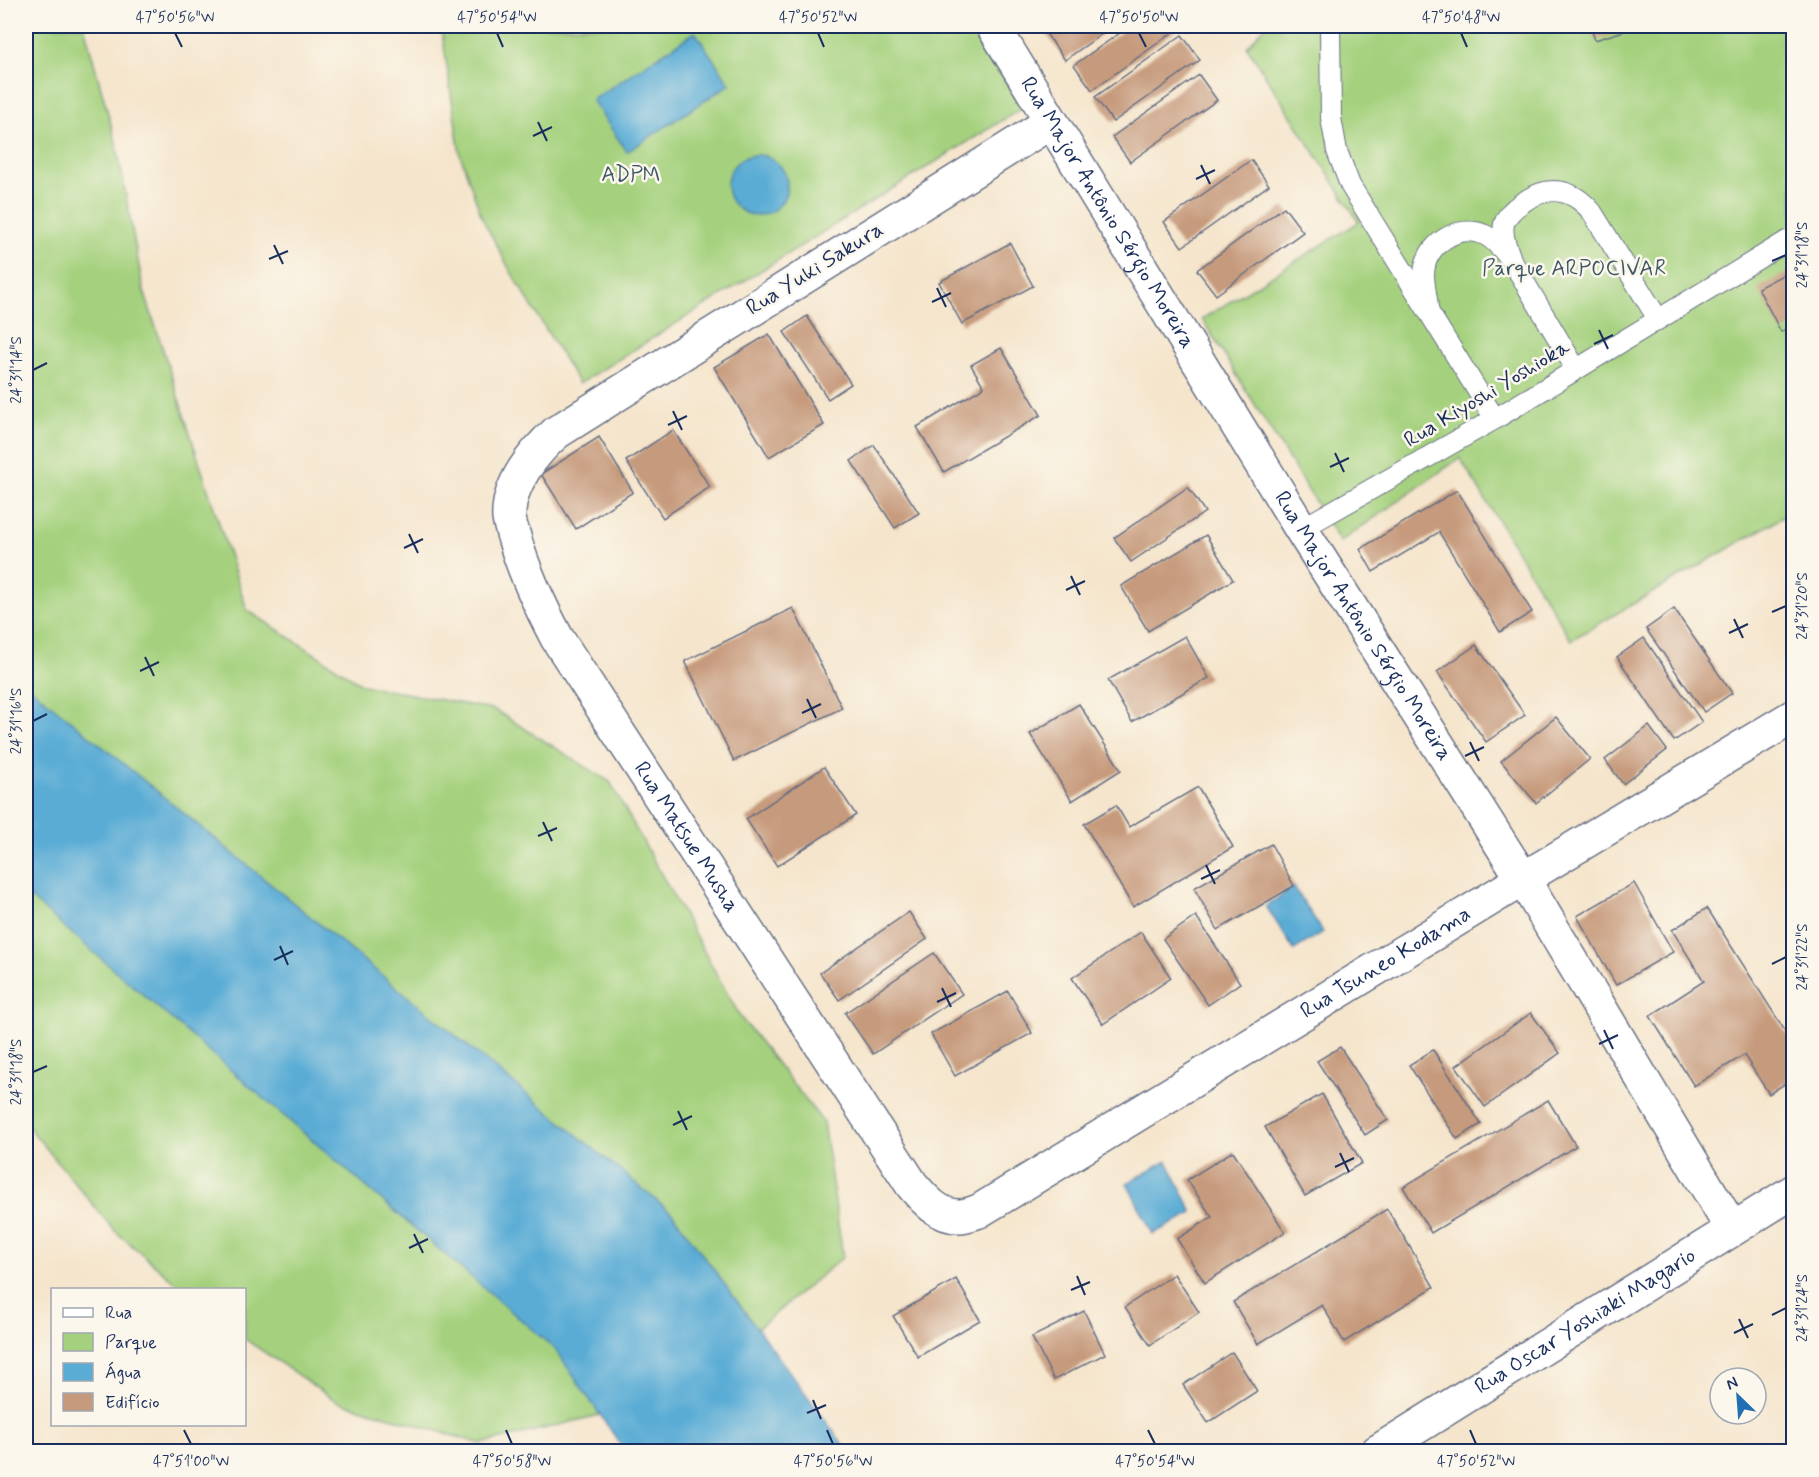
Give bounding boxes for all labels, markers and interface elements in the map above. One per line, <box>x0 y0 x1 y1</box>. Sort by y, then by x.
text: 47°50'56"W <box>136 8 214 28</box>
text: 47°50'54"W <box>457 8 537 28</box>
text: 47°50'52"W <box>779 8 857 28</box>
text: 47°50'50"W <box>1100 8 1178 28</box>
text: 47°50'48"W <box>1422 8 1500 28</box>
street label: Rua Major Antônio Sérgio Moreira <box>1014 72 1201 354</box>
park label: ADPM <box>601 161 661 189</box>
street label: Rua Yuki Sakura <box>741 216 889 322</box>
text: 24°31'18"S <box>1793 222 1813 288</box>
park label: Parque ARPOCIVAR <box>1482 255 1666 283</box>
street label: Rua Kiyoshi Yoshioka <box>1399 333 1576 455</box>
text: 24°31'14"S <box>7 336 27 404</box>
street label: Rua Major Antônio Sérgio Moreira <box>1267 486 1459 766</box>
text: 24°31'20"S <box>1793 572 1813 640</box>
text: 24°31'16"S <box>7 688 27 754</box>
street label: Rua Matsue Musha <box>627 756 746 918</box>
street label: Rua Tsuneo Kodama <box>1295 900 1476 1026</box>
text: 24°31'22"S <box>1793 924 1813 990</box>
text: 24°31'18"S <box>7 1039 27 1105</box>
street label: Rua Oscar Yoshiaki Magario <box>1470 1242 1701 1401</box>
text: 24°31'24"S <box>1793 1274 1813 1342</box>
legend <box>51 1288 246 1426</box>
text: Rua <box>105 1301 132 1325</box>
text: Parque <box>105 1331 157 1355</box>
text: Água <box>105 1361 141 1385</box>
north arrow <box>1708 1366 1768 1426</box>
text: N <box>1723 1372 1742 1396</box>
text: Edifício <box>105 1391 160 1415</box>
text: 47°51'00"W <box>153 1452 229 1472</box>
text: 47°50'58"W <box>473 1452 551 1472</box>
text: 47°50'56"W <box>794 1452 872 1472</box>
text: 47°50'54"W <box>1115 1452 1195 1472</box>
text: 47°50'52"W <box>1437 1452 1515 1472</box>

